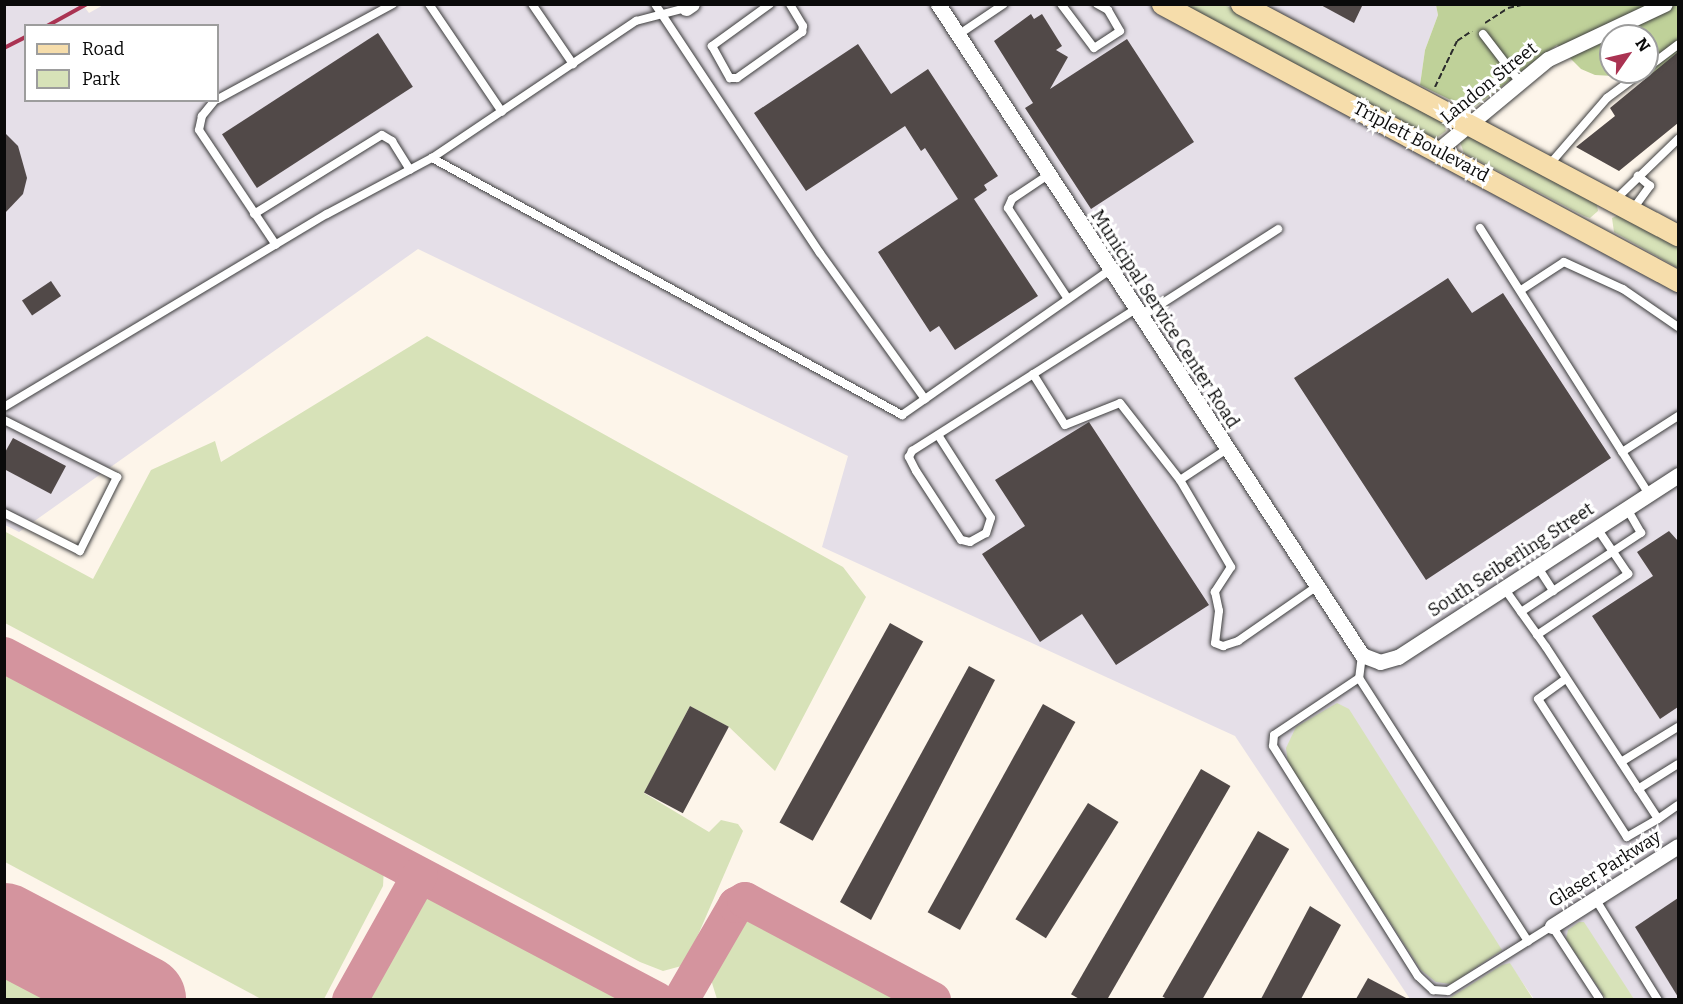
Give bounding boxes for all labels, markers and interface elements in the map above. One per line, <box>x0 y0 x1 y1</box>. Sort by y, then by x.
legend <box>24 24 219 102</box>
north arrow <box>1599 24 1659 84</box>
text: N <box>1631 34 1654 55</box>
text: Road <box>82 38 124 60</box>
street label: Landon Street <box>1436 38 1542 128</box>
text: Park <box>82 68 120 90</box>
street label: Triplett Boulevard <box>1350 97 1492 187</box>
street label: Municipal Service Center Road <box>1086 206 1244 432</box>
street label: South Seiberling Street <box>1424 498 1598 622</box>
street label: Glaser Parkway <box>1545 826 1665 912</box>

